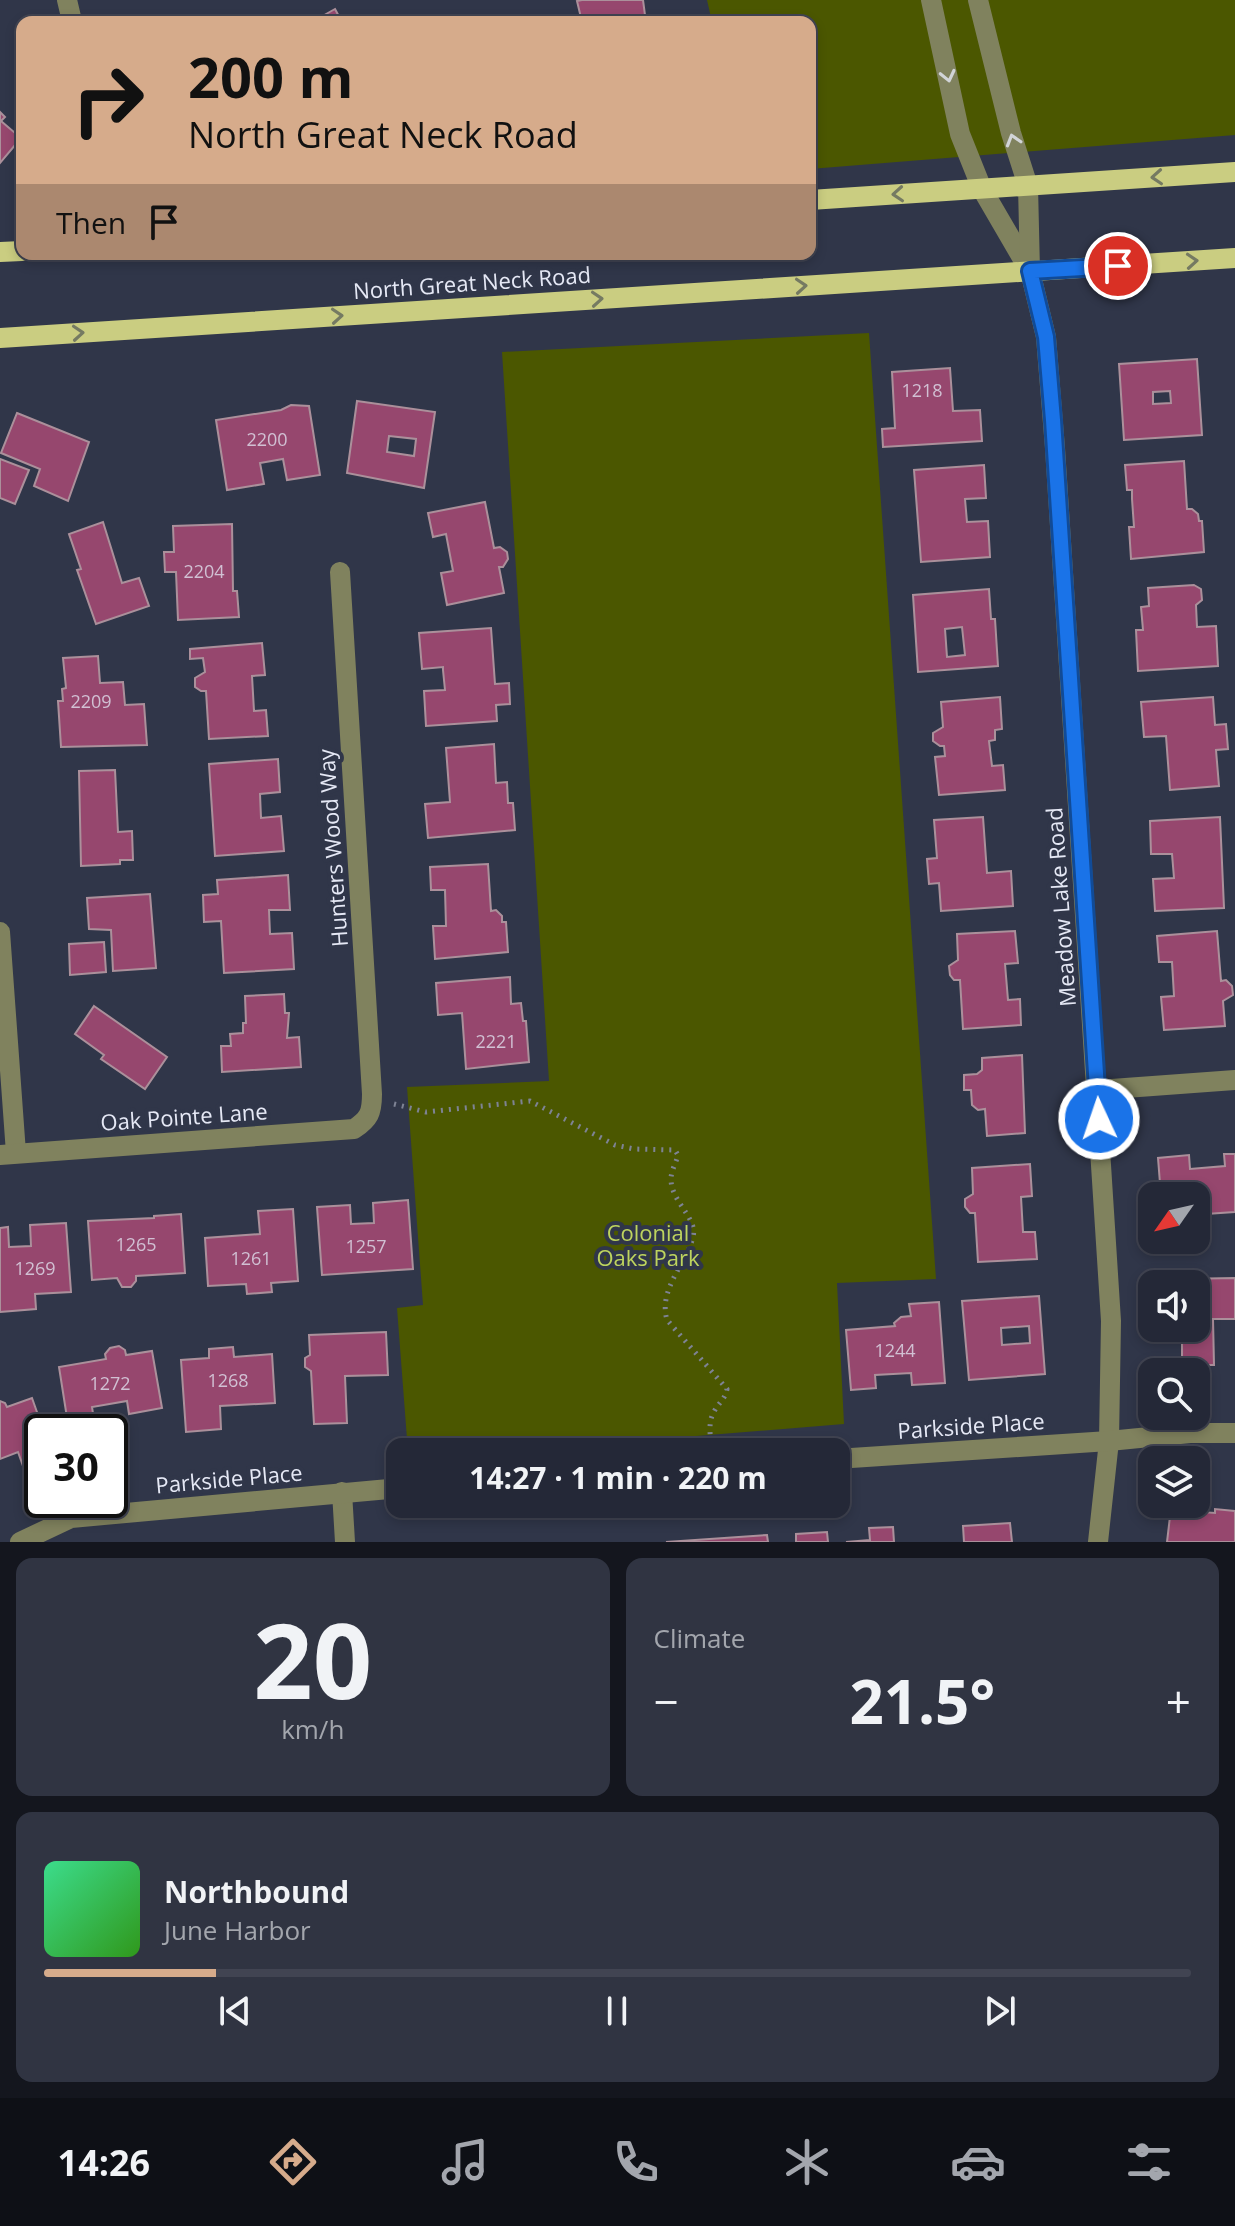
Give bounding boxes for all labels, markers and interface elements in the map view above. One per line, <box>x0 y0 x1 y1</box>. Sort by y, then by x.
text: 200 m <box>188 38 354 114</box>
icon: right <box>56 48 160 152</box>
one-way arrow <box>939 69 956 82</box>
text: North Great Neck Road <box>188 110 578 159</box>
one-way arrow <box>1006 133 1022 147</box>
one-way arrow <box>1150 169 1163 186</box>
one-way arrow <box>891 185 904 202</box>
icon: arrive <box>142 200 186 244</box>
text: Then <box>56 202 126 243</box>
pin <box>1084 232 1152 300</box>
icon: arrive <box>1096 244 1140 288</box>
one-way arrow <box>1186 253 1199 270</box>
street label: North Great Neck Road <box>352 259 592 305</box>
one-way arrow <box>795 278 808 295</box>
one-way arrow <box>591 291 604 308</box>
one-way arrow <box>331 308 344 325</box>
one-way arrow <box>72 324 85 341</box>
house number: 1218 <box>901 378 943 402</box>
house number: 2200 <box>246 427 288 451</box>
house number: 2204 <box>183 559 225 583</box>
house number: 2209 <box>70 689 112 713</box>
street label: Hunters Wood Way <box>310 747 354 948</box>
street label: Meadow Lake Road <box>1038 806 1082 1008</box>
house number: 2221 <box>475 1029 517 1053</box>
position arrow <box>1057 1077 1141 1161</box>
street label: Oak Pointe Lane <box>99 1095 269 1137</box>
north arrow <box>1138 1182 1210 1254</box>
map controls <box>1138 1182 1210 1518</box>
park label: Colonial Oaks Park <box>596 1217 700 1272</box>
house number: 1265 <box>115 1232 157 1256</box>
house number: 1257 <box>345 1234 387 1258</box>
house number: 1261 <box>230 1246 272 1270</box>
house number: 1269 <box>14 1256 56 1280</box>
button: sound <box>1138 1270 1210 1342</box>
house number: 1244 <box>874 1338 916 1362</box>
button: search <box>1138 1358 1210 1430</box>
house number: 1268 <box>207 1368 249 1392</box>
house number: 1272 <box>89 1371 131 1395</box>
street label: Parkside Place <box>896 1405 1046 1445</box>
speed limit sign: 30 <box>24 1414 128 1518</box>
button: layers <box>1138 1446 1210 1518</box>
street label: Parkside Place <box>154 1457 304 1499</box>
text: 14:27 · 1 min · 220 m <box>469 1457 767 1498</box>
text: 20 <box>253 1588 372 1729</box>
text: Climate <box>654 1620 745 1656</box>
text: 21.5° <box>849 1660 995 1742</box>
text: − <box>654 1671 679 1731</box>
text: + <box>1166 1671 1191 1731</box>
text: km/h <box>281 1711 344 1747</box>
text: Northbound <box>164 1871 349 1912</box>
text: June Harbor <box>164 1912 311 1948</box>
icon: previous <box>213 1989 257 2033</box>
icon: pause <box>595 1989 639 2033</box>
icon: next <box>978 1989 1022 2033</box>
icon: directions <box>265 2134 321 2190</box>
icon: music <box>437 2134 493 2190</box>
icon: phone <box>608 2134 664 2190</box>
icon: climate <box>779 2134 835 2190</box>
icon: car <box>950 2134 1006 2190</box>
icon: filters <box>1121 2134 1177 2190</box>
text: 14:26 <box>58 2138 150 2187</box>

